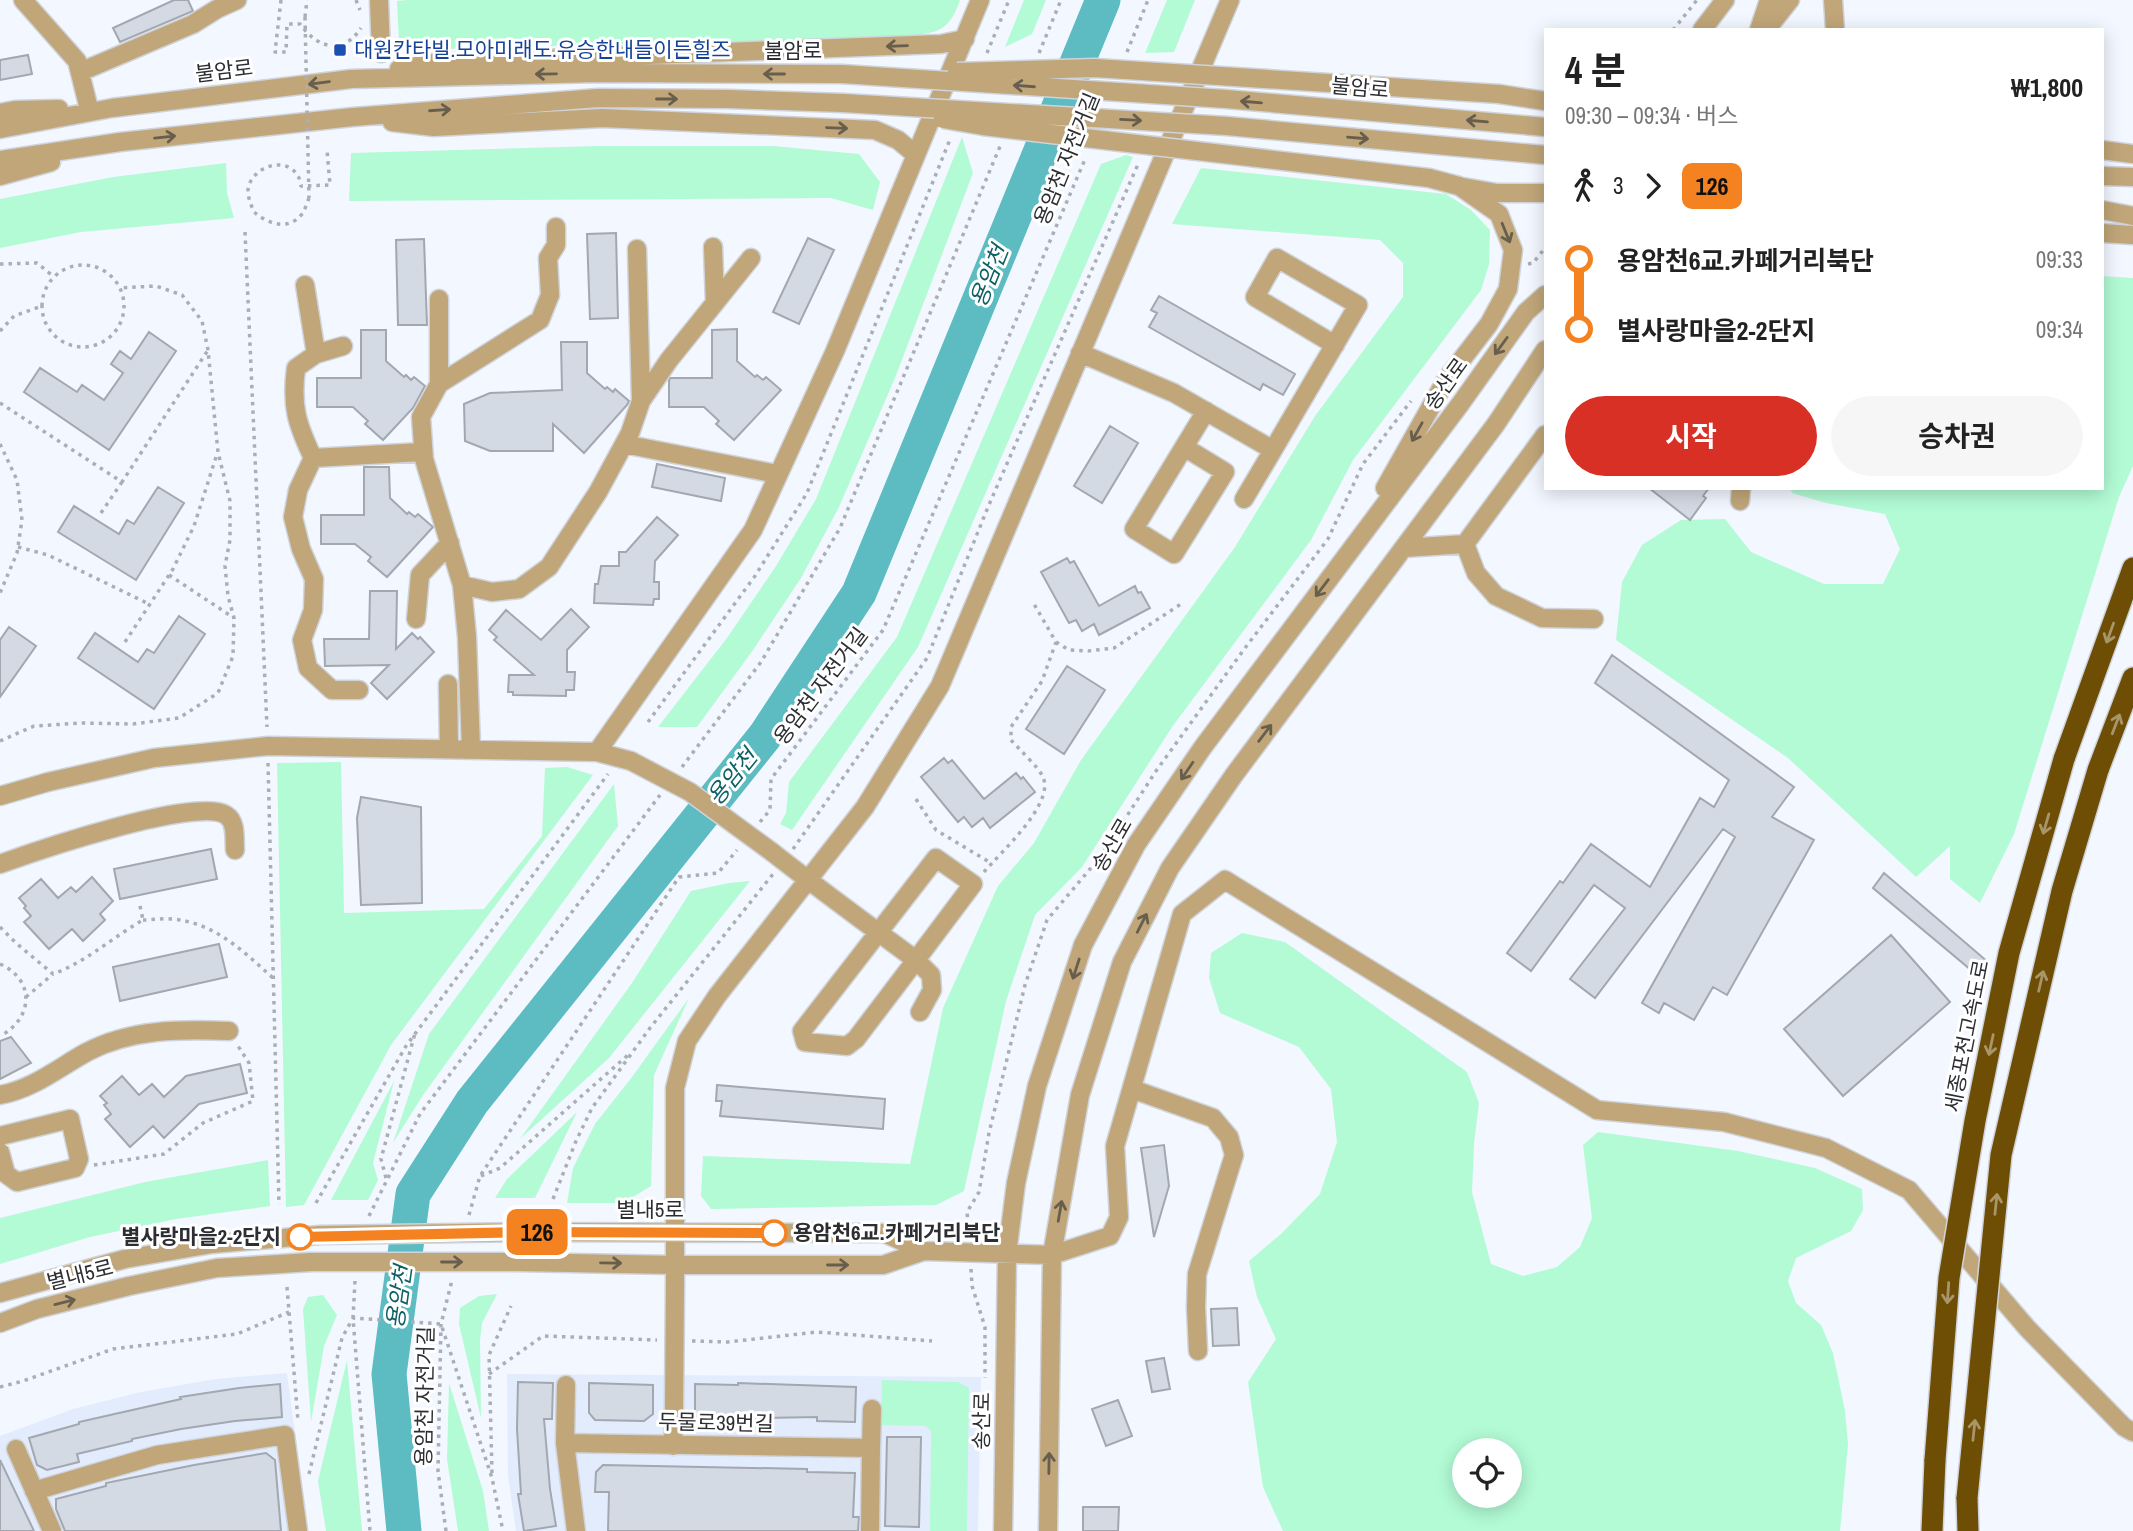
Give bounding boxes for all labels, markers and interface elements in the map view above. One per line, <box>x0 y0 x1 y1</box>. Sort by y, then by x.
place label: 대원칸타빌.모아미래도.유승한내들이든힐즈 <box>354 35 731 64</box>
street label: 불암로 <box>764 36 822 65</box>
one-way arrow <box>886 39 909 52</box>
marker: 대원칸타빌.모아미래도.유승한내들이든힐즈 <box>332 42 348 58</box>
text: 4 분 <box>1565 45 1626 96</box>
street label: 불암로 <box>193 53 254 88</box>
one-way arrow <box>535 67 558 81</box>
one-way arrow <box>763 67 786 81</box>
text: ₩1,800 <box>2011 70 2083 105</box>
street label: 불암로 <box>1330 71 1390 104</box>
one-way arrow <box>308 76 331 89</box>
one-way arrow <box>1013 79 1035 92</box>
street label: 용암천 자전거길 <box>1027 88 1106 229</box>
one-way arrow <box>655 92 678 106</box>
one-way arrow <box>1240 95 1262 108</box>
text: 09:30 – 09:34 · 버스 <box>1565 100 1738 131</box>
one-way arrow <box>428 104 451 117</box>
one-way arrow <box>1119 114 1142 127</box>
one-way arrow <box>1466 114 1489 127</box>
one-way arrow <box>825 122 848 135</box>
one-way arrow <box>153 130 175 143</box>
one-way arrow <box>1346 132 1368 145</box>
icon: walk <box>1565 167 1603 205</box>
icon: forward <box>1634 167 1672 205</box>
text: 3 <box>1613 170 1624 201</box>
text: 126 <box>1696 170 1728 202</box>
one-way arrow <box>1500 221 1513 243</box>
water label: 용암천 <box>962 238 1016 311</box>
text: 용암천6교.카페거리북단 <box>1617 243 1874 278</box>
text: 09:33 <box>2036 244 2083 275</box>
text: 별사랑마을2-2단지 <box>1617 313 1815 348</box>
text: 09:34 <box>2036 314 2083 345</box>
one-way arrow <box>1494 336 1508 355</box>
street label: 송산로 <box>1417 352 1474 416</box>
button: 시작 <box>1565 396 1817 476</box>
button: 승차권 <box>1831 396 2083 476</box>
one-way arrow <box>1410 421 1424 441</box>
one-way arrow <box>1315 578 1329 597</box>
street label: 용암천 자전거길 <box>767 621 874 750</box>
one-way arrow <box>2103 621 2115 643</box>
one-way arrow <box>2110 713 2123 735</box>
one-way arrow <box>1258 724 1273 743</box>
water label: 용암천 <box>700 740 765 811</box>
one-way arrow <box>1180 761 1194 780</box>
street label: 송산로 <box>1085 812 1139 877</box>
one-way arrow <box>2038 813 2051 835</box>
one-way arrow <box>1135 913 1149 934</box>
one-way arrow <box>1068 957 1081 979</box>
street label: 세종포천고속도로 <box>1938 957 1995 1115</box>
one-way arrow <box>2035 970 2049 993</box>
one-way arrow <box>1983 1033 1997 1056</box>
one-way arrow <box>1990 1193 2003 1216</box>
street label: 별내5로 <box>616 1195 684 1224</box>
one-way arrow <box>1054 1201 1067 1223</box>
line badge: 126 <box>497 1209 577 1255</box>
text: 126 <box>521 1216 553 1248</box>
place label: 용암천6교.카페거리북단 <box>793 1218 1001 1247</box>
marker: 용암천6교.카페거리북단 <box>761 1220 787 1246</box>
place label: 별사랑마을2-2단지 <box>121 1222 281 1251</box>
marker: 별사랑마을2-2단지 <box>287 1224 313 1250</box>
street label: 별내5로 <box>44 1252 116 1297</box>
one-way arrow <box>441 1255 464 1269</box>
one-way arrow <box>599 1257 622 1270</box>
one-way arrow <box>827 1258 850 1272</box>
water label: 용암천 <box>379 1261 419 1331</box>
one-way arrow <box>1941 1281 1954 1304</box>
one-way arrow <box>53 1295 76 1308</box>
street label: 용암천 자전거길 <box>409 1326 440 1466</box>
street label: 송산로 <box>966 1392 997 1450</box>
street label: 두물로39번길 <box>658 1407 774 1438</box>
one-way arrow <box>1967 1419 1980 1442</box>
map controls <box>1452 1438 1522 1508</box>
button: locate <box>1452 1438 1522 1508</box>
one-way arrow <box>1042 1452 1056 1475</box>

